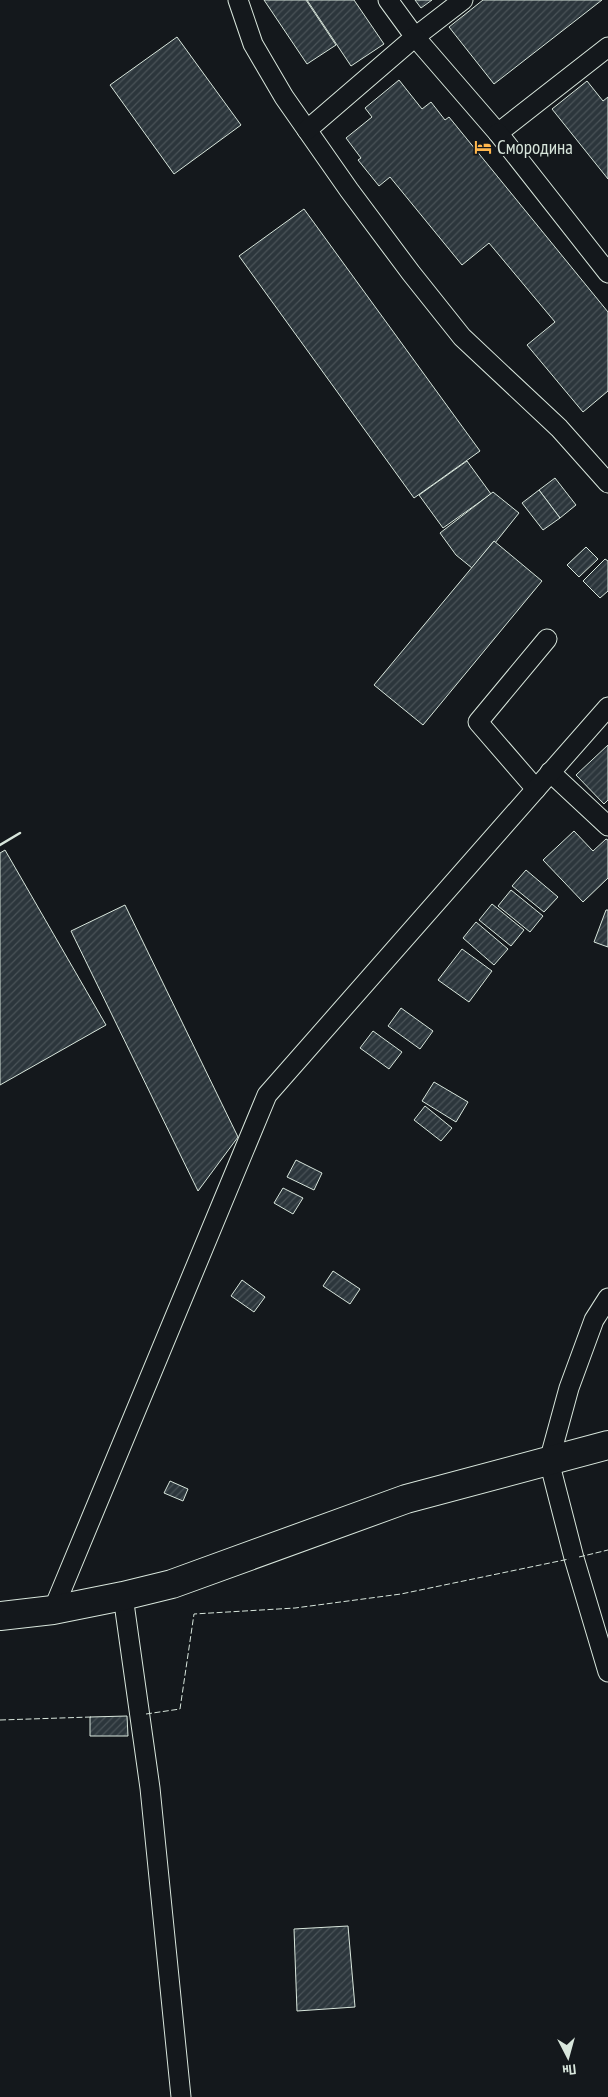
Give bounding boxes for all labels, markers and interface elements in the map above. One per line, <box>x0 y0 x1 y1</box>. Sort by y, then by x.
place label: Смородина <box>497 135 573 159</box>
hotel icon: Смородина <box>473 137 493 157</box>
north arrow <box>543 2032 593 2082</box>
text: Пн <box>562 2060 577 2080</box>

